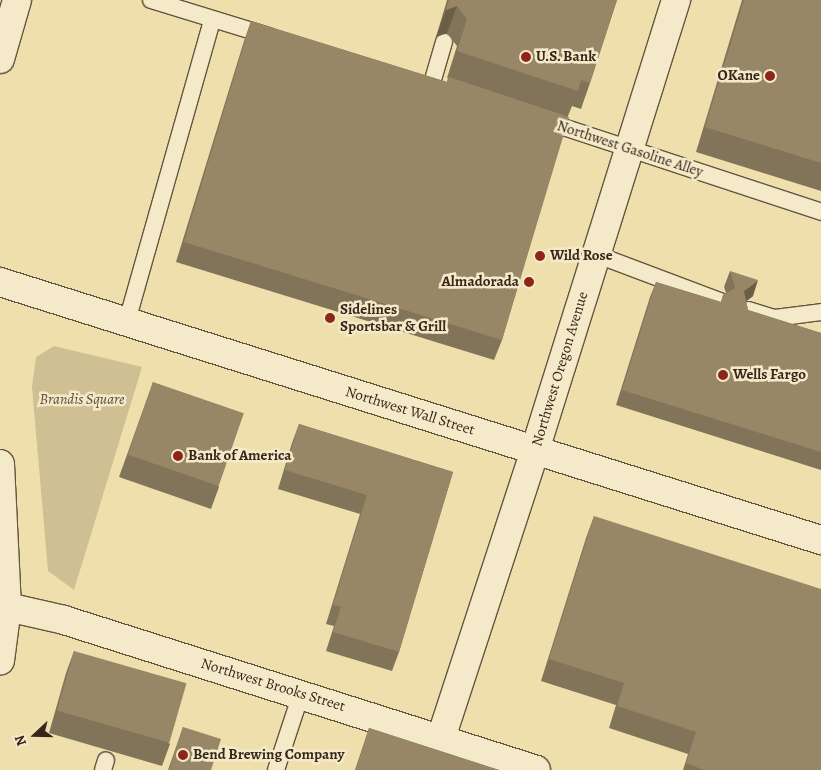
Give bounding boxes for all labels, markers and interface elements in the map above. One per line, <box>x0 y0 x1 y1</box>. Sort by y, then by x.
place label: U.S. Bank <box>536 48 596 66</box>
marker: U.S. Bank <box>520 51 532 63</box>
place label: OKane <box>718 67 760 85</box>
marker: OKane <box>764 70 776 82</box>
street label: Northwest Gasoline Alley <box>555 117 705 181</box>
place label: Wild Rose <box>550 247 613 265</box>
marker: Wild Rose <box>534 250 546 262</box>
place label: Almadorada <box>442 273 519 291</box>
marker: Almadorada <box>523 276 535 288</box>
street label: Northwest Oregon Avenue <box>528 289 592 449</box>
place label: Sidelines Sportsbar & Grill <box>340 300 446 335</box>
marker: Sidelines Sportsbar & Grill <box>324 312 336 324</box>
place label: Wells Fargo <box>733 366 806 384</box>
marker: Wells Fargo <box>717 369 729 381</box>
street label: Northwest Wall Street <box>343 383 477 439</box>
park label: Brandis Square <box>40 391 124 409</box>
place label: Bank of America <box>188 447 292 465</box>
marker: Bank of America <box>172 450 184 462</box>
street label: Northwest Brooks Street <box>199 654 347 716</box>
north arrow <box>10 710 60 760</box>
text: N <box>10 732 31 749</box>
place label: Bend Brewing Company <box>193 746 345 764</box>
marker: Bend Brewing Company <box>177 749 189 761</box>

